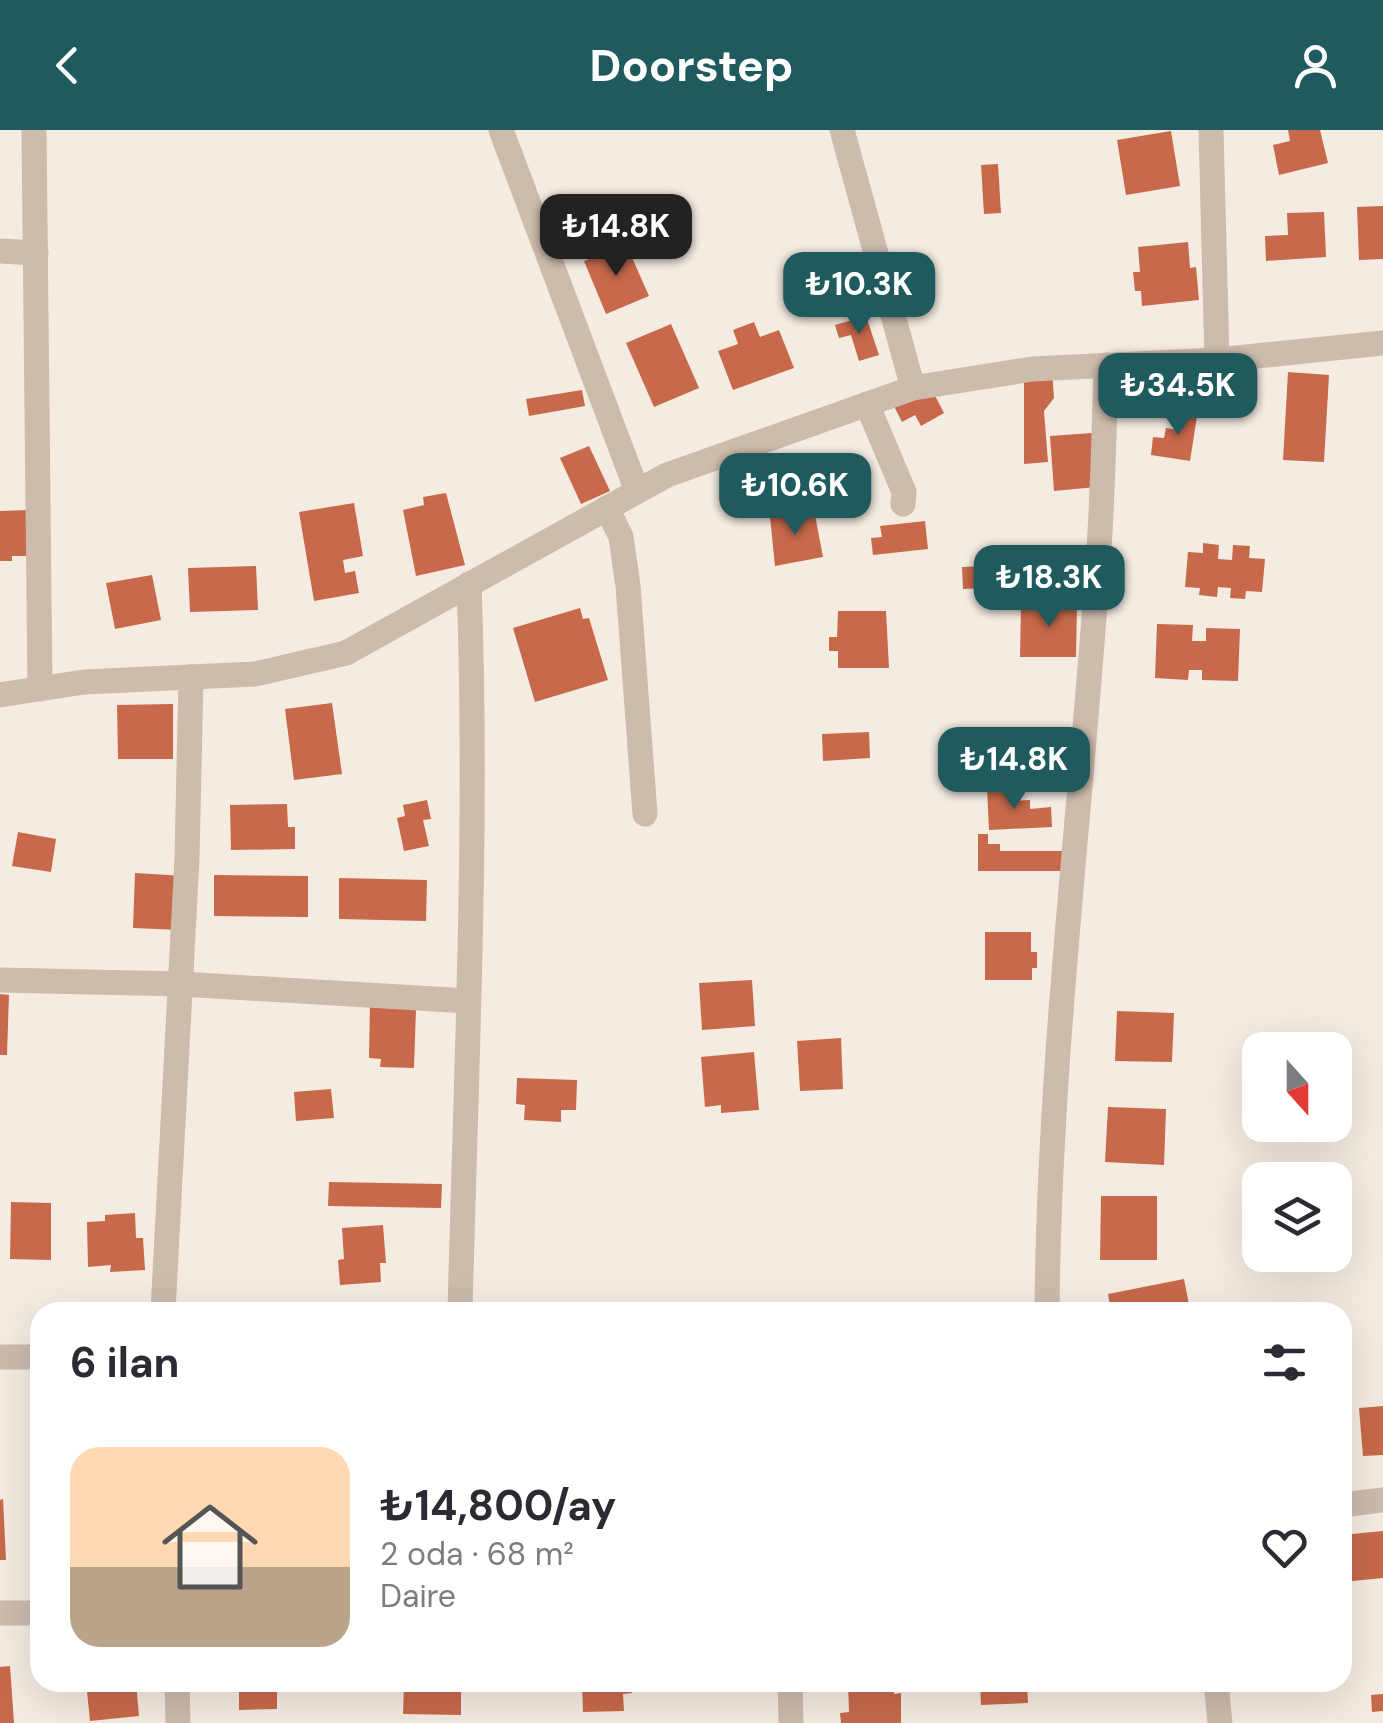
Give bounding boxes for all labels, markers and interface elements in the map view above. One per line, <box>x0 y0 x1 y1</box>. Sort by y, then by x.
text: Doorstep <box>590 36 793 95</box>
icon: back <box>40 38 95 93</box>
icon: person <box>1288 38 1343 93</box>
pin: ₺14.8K <box>535 194 697 279</box>
text: ₺14.8K <box>562 205 670 247</box>
pin: ₺10.3K <box>778 252 940 337</box>
text: ₺10.3K <box>805 263 913 305</box>
pin: ₺34.5K <box>1097 353 1259 438</box>
text: ₺34.5K <box>1120 364 1236 406</box>
pin: ₺10.6K <box>714 453 876 538</box>
text: ₺10.6K <box>741 464 849 506</box>
pin: ₺18.3K <box>968 545 1130 630</box>
text: ₺18.3K <box>996 556 1102 598</box>
pin: ₺14.8K <box>933 727 1095 812</box>
text: ₺14.8K <box>960 738 1068 780</box>
north arrow <box>1242 1032 1352 1142</box>
map controls <box>1242 1032 1352 1272</box>
button: layers <box>1242 1162 1352 1272</box>
text: 6 ilan <box>70 1335 179 1390</box>
icon: filters <box>1257 1335 1312 1390</box>
text: ₺14,800/ay <box>380 1478 616 1533</box>
icon: home <box>150 1487 270 1607</box>
icon: heart <box>1257 1520 1312 1575</box>
text: 2 oda · 68 m² <box>380 1533 574 1575</box>
text: Daire <box>380 1575 456 1617</box>

